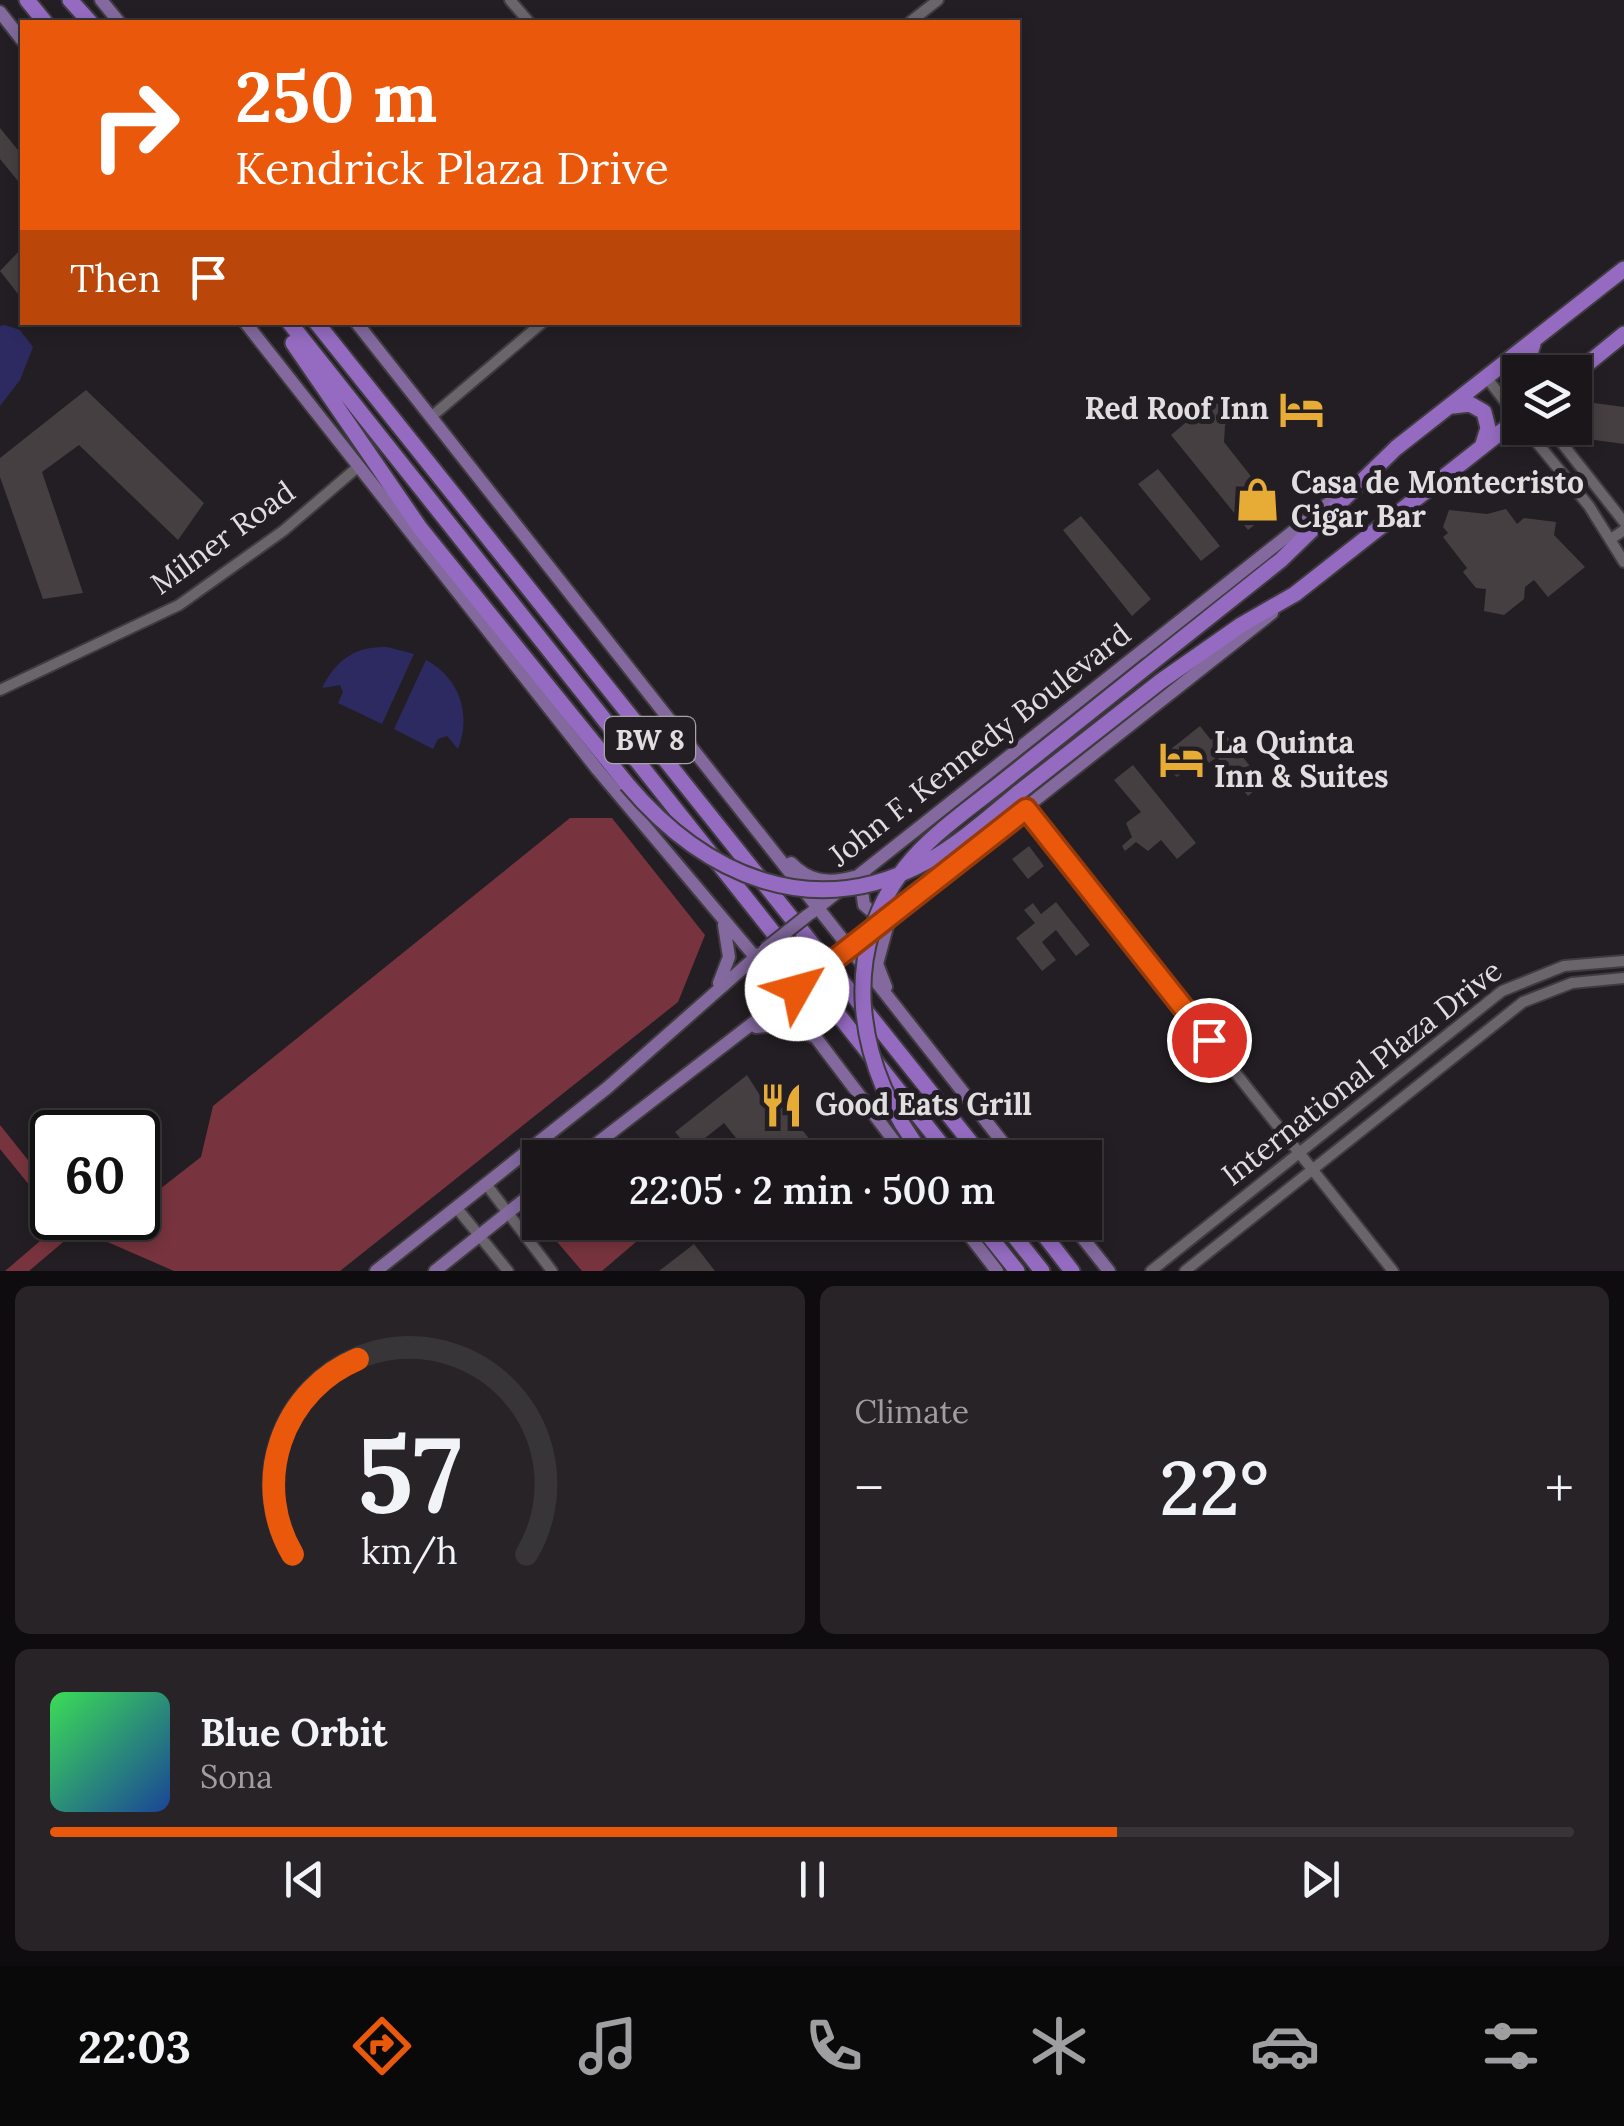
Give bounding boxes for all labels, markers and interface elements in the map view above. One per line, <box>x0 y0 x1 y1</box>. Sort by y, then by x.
text: 250 m <box>235 52 437 141</box>
icon: right <box>70 60 200 190</box>
text: Kendrick Plaza Drive <box>235 139 669 196</box>
icon: arrive <box>181 250 236 305</box>
text: Then <box>70 254 161 302</box>
map controls <box>1502 355 1592 445</box>
button: layers <box>1502 355 1592 445</box>
hotel icon: Red Roof Inn <box>1278 385 1326 433</box>
place label: Red Roof Inn <box>1084 389 1269 427</box>
place label: Casa de Montecristo Cigar Bar <box>1291 463 1584 536</box>
street label: Milner Road <box>143 472 302 602</box>
shop icon: Casa de Montecristo Cigar Bar <box>1234 476 1282 524</box>
street label: John F. Kennedy Boulevard <box>820 615 1138 875</box>
road number: BW 8 <box>605 717 695 763</box>
place label: La Quinta Inn & Suites <box>1214 723 1388 795</box>
hotel icon: La Quinta Inn & Suites <box>1157 736 1205 784</box>
position arrow <box>745 937 849 1041</box>
street label: International Plaza Drive <box>1214 951 1509 1193</box>
pin <box>1167 998 1252 1083</box>
icon: arrive <box>1182 1013 1237 1068</box>
restaurant icon: Good Eats Grill <box>758 1081 806 1129</box>
place label: Good Eats Grill <box>815 1085 1032 1123</box>
speed limit sign: 60 <box>30 1110 160 1240</box>
text: 22:05 · 2 min · 500 m <box>629 1166 995 1214</box>
text: Climate <box>855 1391 969 1432</box>
text: 57 <box>357 1407 462 1540</box>
text: 22° <box>1160 1440 1269 1536</box>
text: − <box>855 1453 884 1523</box>
text: + <box>1545 1453 1574 1523</box>
text: km/h <box>361 1528 458 1574</box>
text: Blue Orbit <box>200 1708 387 1756</box>
text: Sona <box>200 1756 273 1797</box>
icon: previous <box>277 1852 332 1907</box>
icon: pause <box>785 1852 840 1907</box>
icon: next <box>1293 1852 1348 1907</box>
icon: directions <box>347 2011 417 2081</box>
icon: music <box>573 2011 643 2081</box>
icon: phone <box>799 2011 869 2081</box>
icon: climate <box>1024 2011 1094 2081</box>
icon: car <box>1250 2011 1320 2081</box>
icon: filters <box>1476 2011 1546 2081</box>
text: 22:03 <box>78 2018 191 2075</box>

